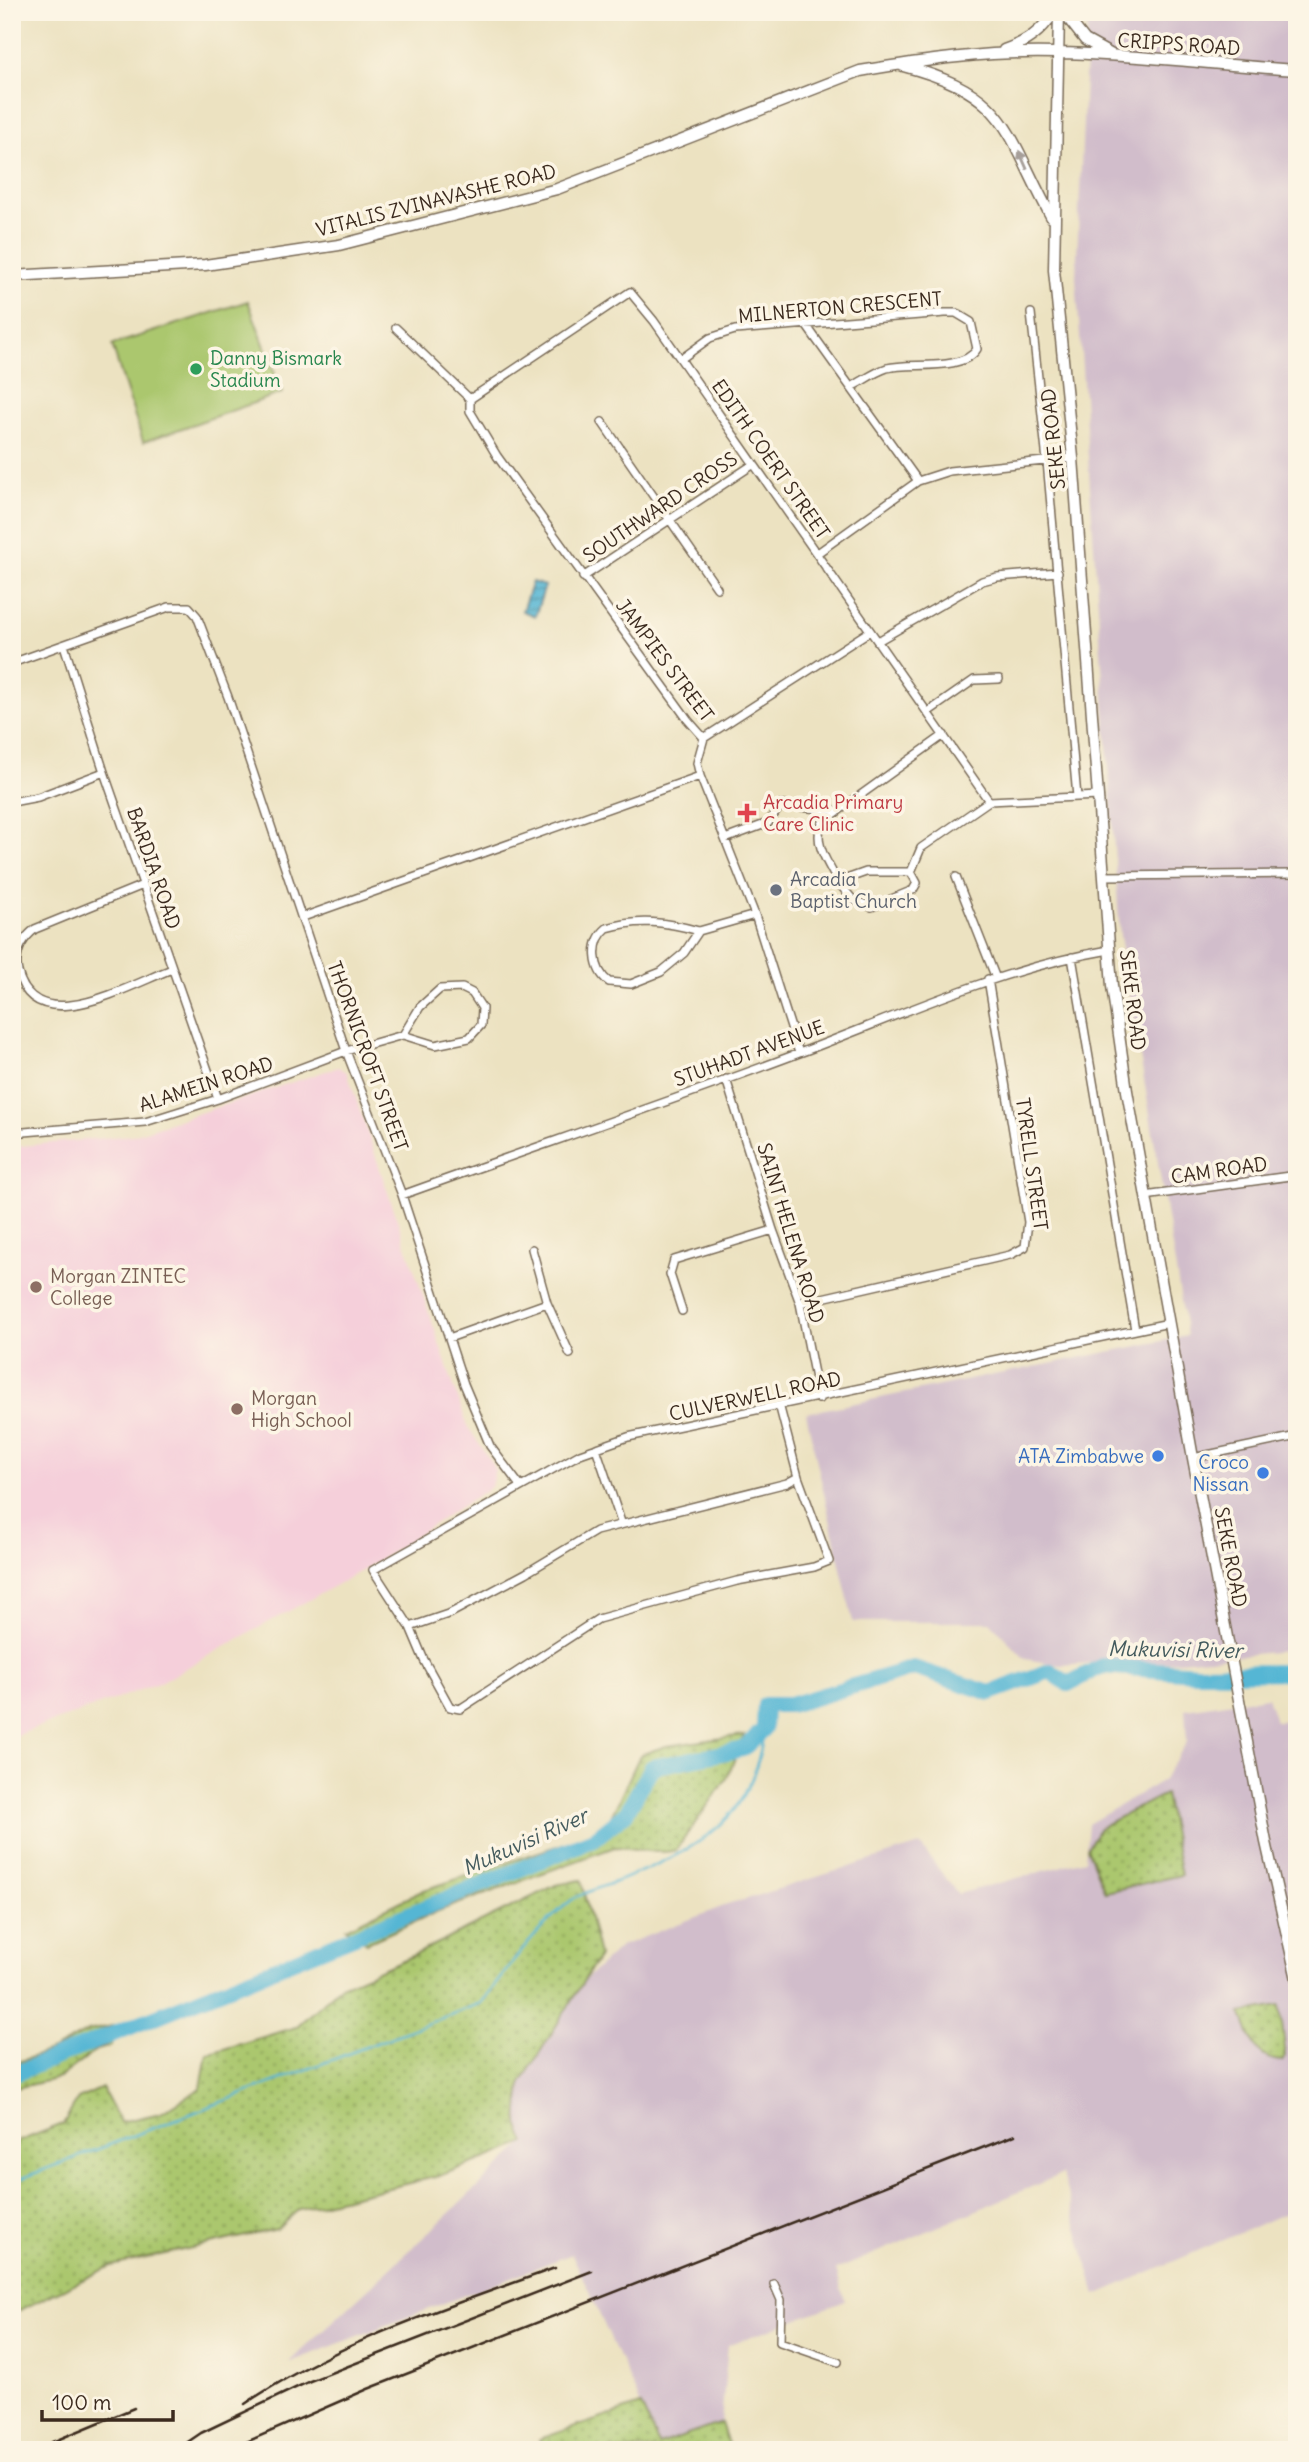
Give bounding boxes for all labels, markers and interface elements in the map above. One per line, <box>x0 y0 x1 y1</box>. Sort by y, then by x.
street label: CRIPPS ROAD <box>1117 28 1241 60</box>
one-way arrow <box>1017 149 1028 170</box>
street label: VITALIS ZVINAVASHE ROAD <box>313 159 559 241</box>
street label: MILNERTON CRESCENT <box>737 286 943 328</box>
place label: Danny Bismark Stadium <box>210 346 342 392</box>
marker: Danny Bismark Stadium <box>188 361 204 377</box>
street label: EDITH COERT STREET <box>707 374 835 544</box>
street label: SEKE ROAD <box>1036 387 1070 491</box>
street label: SOUTHWARD CROSS <box>578 446 742 568</box>
street label: JAMPIES STREET <box>611 594 719 726</box>
place label: Arcadia Primary Care Clinic <box>763 790 903 836</box>
marker: Arcadia Primary Care Clinic <box>737 803 757 823</box>
street label: BARDIA ROAD <box>122 804 186 932</box>
place label: Arcadia Baptist Church <box>790 867 917 913</box>
marker: Arcadia Baptist Church <box>768 882 784 898</box>
street label: SEKE ROAD <box>1115 948 1151 1052</box>
street label: THORNICROFT STREET <box>322 958 414 1154</box>
street label: STUHADT AVENUE <box>670 1015 828 1091</box>
street label: ALAMEIN ROAD <box>136 1051 276 1117</box>
street label: TYRELL STREET <box>1011 1096 1053 1232</box>
street label: SAINT HELENA ROAD <box>752 1140 830 1326</box>
street label: CAM ROAD <box>1169 1151 1269 1189</box>
place label: Morgan ZINTEC College <box>50 1264 186 1310</box>
marker: Morgan ZINTEC College <box>28 1279 44 1295</box>
street label: CULVERWELL ROAD <box>667 1366 843 1426</box>
place label: Morgan High School <box>251 1386 352 1432</box>
marker: Morgan High School <box>229 1401 245 1417</box>
place label: ATA Zimbabwe <box>1018 1444 1144 1468</box>
marker: ATA Zimbabwe <box>1150 1448 1166 1464</box>
place label: Croco Nissan <box>1193 1450 1249 1496</box>
marker: Croco Nissan <box>1255 1465 1271 1481</box>
street label: SEKE ROAD <box>1210 1505 1252 1609</box>
water label: Mukuvisi River <box>1108 1635 1245 1664</box>
water label: Mukuvisi River <box>458 1801 594 1881</box>
scale bar <box>42 2378 173 2422</box>
text: 100 m <box>52 2389 111 2416</box>

